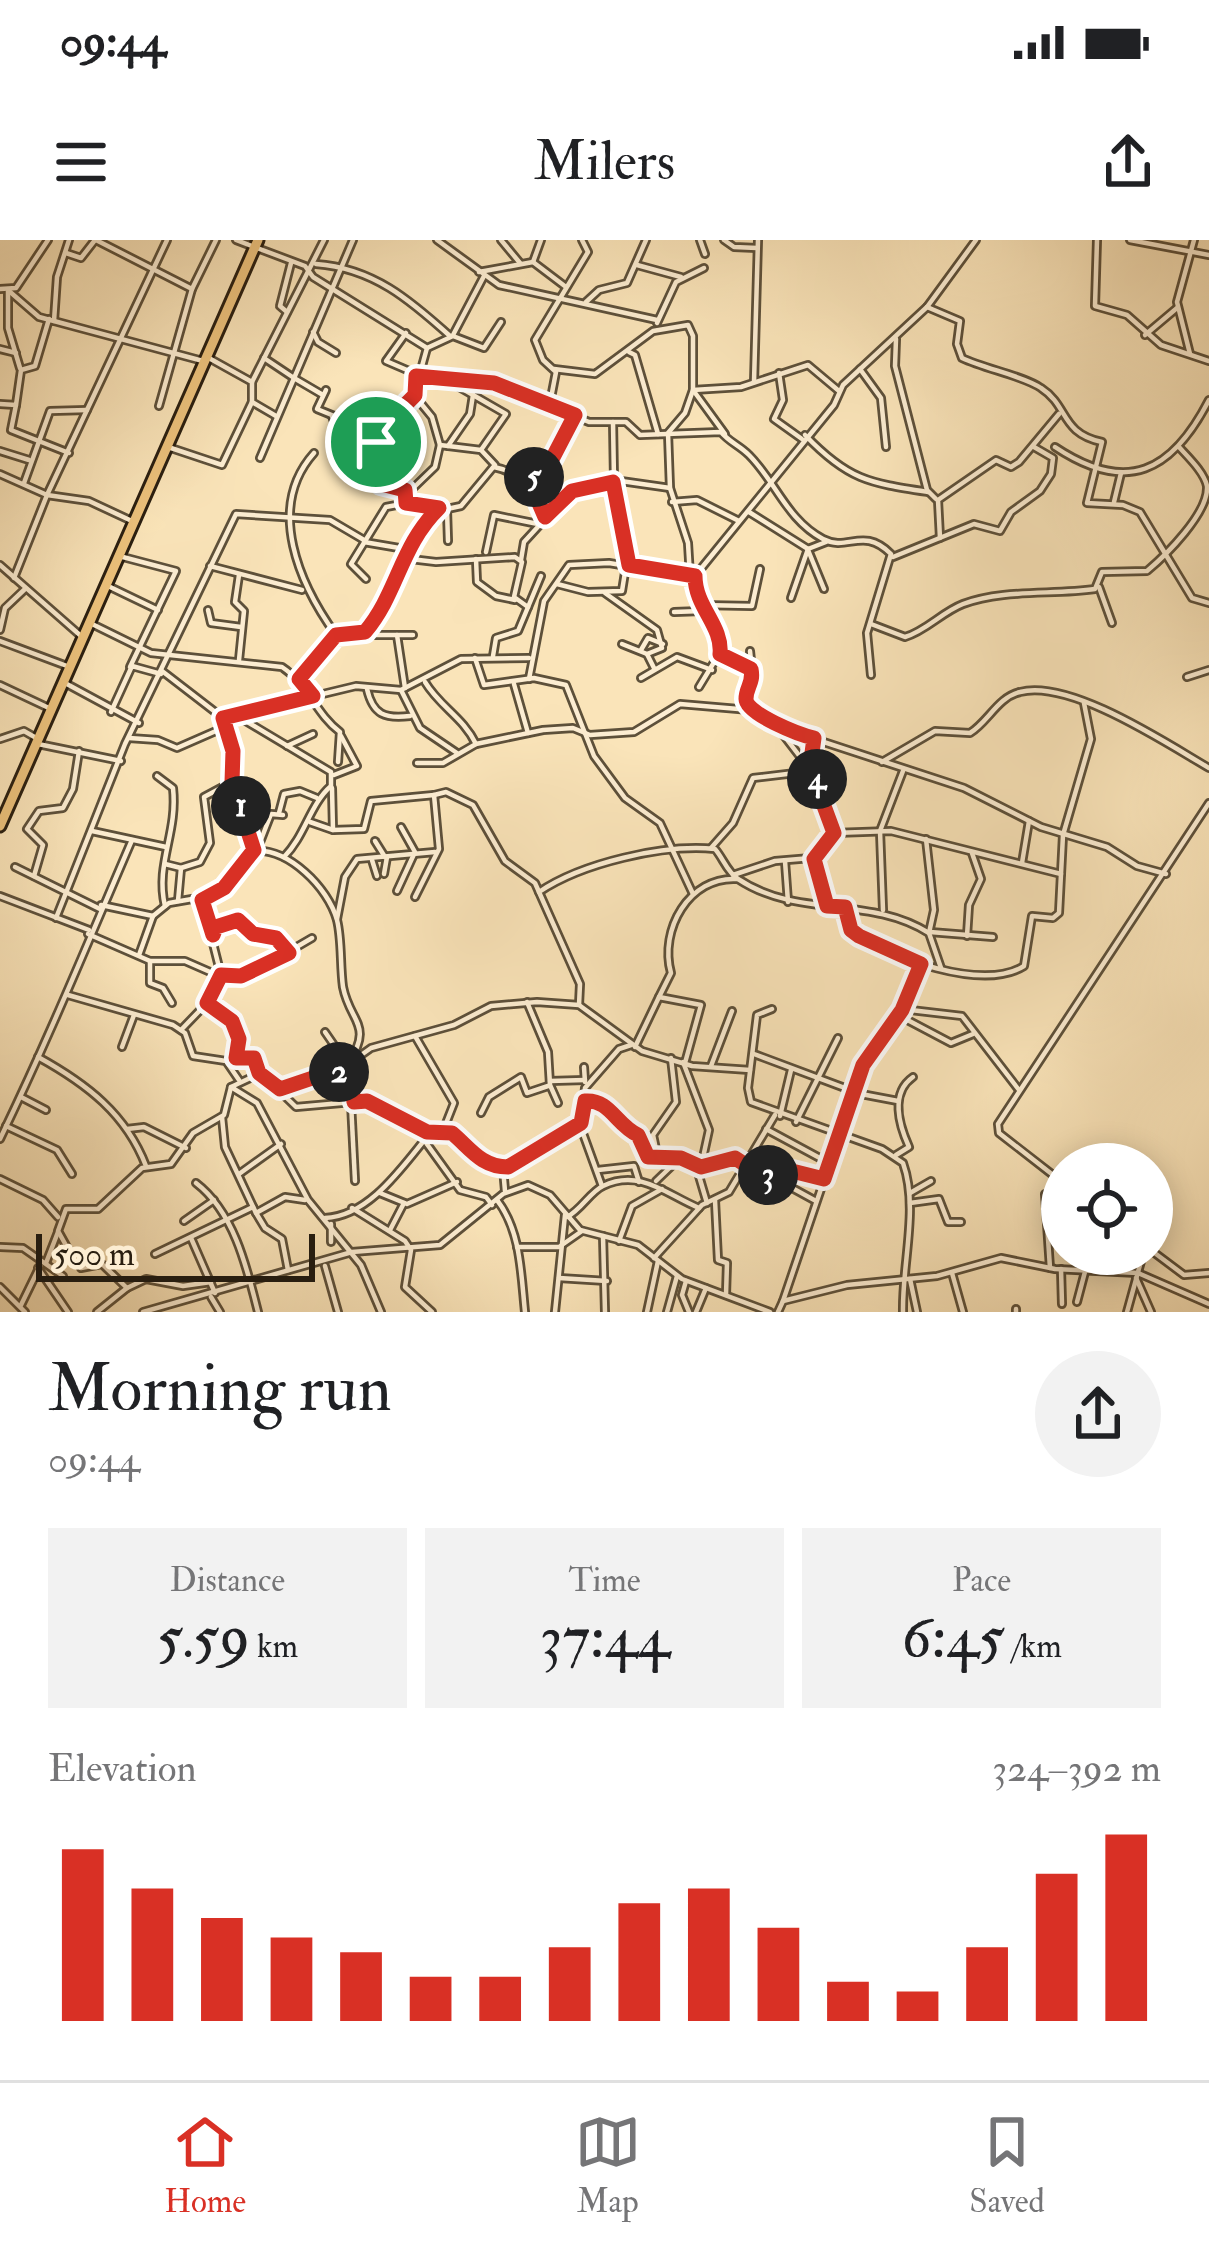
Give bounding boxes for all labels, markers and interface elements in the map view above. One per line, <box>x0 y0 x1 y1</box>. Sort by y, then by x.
text: 09:44 <box>60 14 166 70</box>
text: Milers <box>534 128 675 196</box>
icon: menu <box>48 129 114 195</box>
icon: share <box>1095 129 1161 195</box>
pin <box>325 391 427 493</box>
icon: arrive <box>343 409 409 475</box>
pin: 5 <box>504 447 564 507</box>
text: 5 <box>527 456 541 497</box>
pin: 4 <box>787 749 847 809</box>
text: 4 <box>808 758 826 799</box>
pin: 1 <box>211 776 271 836</box>
text: 1 <box>235 785 247 826</box>
pin: 2 <box>309 1042 369 1102</box>
text: 2 <box>331 1051 347 1092</box>
map controls <box>1041 1143 1173 1275</box>
button: locate <box>1041 1143 1173 1275</box>
pin: 3 <box>738 1145 798 1205</box>
text: 3 <box>762 1154 774 1195</box>
scale bar <box>36 1228 315 1281</box>
text: 500 m <box>54 1234 135 1275</box>
text: Morning run <box>48 1348 392 1431</box>
button: share <box>1035 1351 1161 1477</box>
text: 09:44 <box>48 1435 140 1484</box>
text: Distance <box>170 1560 285 1601</box>
text: Time <box>568 1560 641 1601</box>
text: Pace <box>952 1560 1011 1601</box>
text: 5.59 <box>157 1601 250 1676</box>
text: 37:44 <box>539 1601 670 1676</box>
text: 6:45 <box>901 1601 1005 1676</box>
text: km <box>250 1626 298 1667</box>
text: /km <box>1005 1626 1062 1667</box>
text: Elevation <box>48 1744 197 1793</box>
text: 324–392 m <box>992 1744 1161 1793</box>
tab: Home <box>164 2109 246 2222</box>
tab: Map <box>575 2109 641 2222</box>
tab: Saved <box>969 2109 1045 2222</box>

